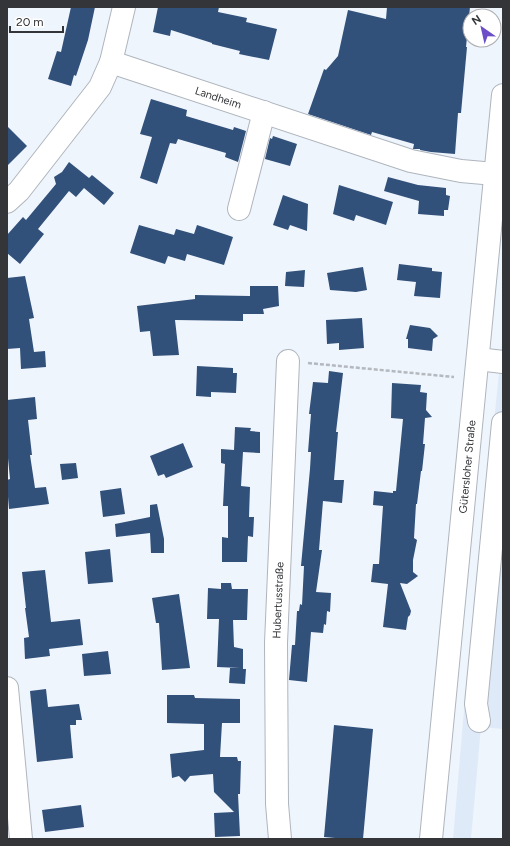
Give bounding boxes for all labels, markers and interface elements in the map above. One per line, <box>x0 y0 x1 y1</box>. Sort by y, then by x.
scale bar <box>10 8 63 34</box>
north arrow <box>462 8 502 48</box>
text: N <box>470 12 484 28</box>
text: 20 m <box>16 15 44 29</box>
street label: Landheim <box>193 84 243 112</box>
street label: Gütersloher Straße <box>457 420 478 514</box>
street label: Hubertusstraße <box>270 561 286 639</box>

